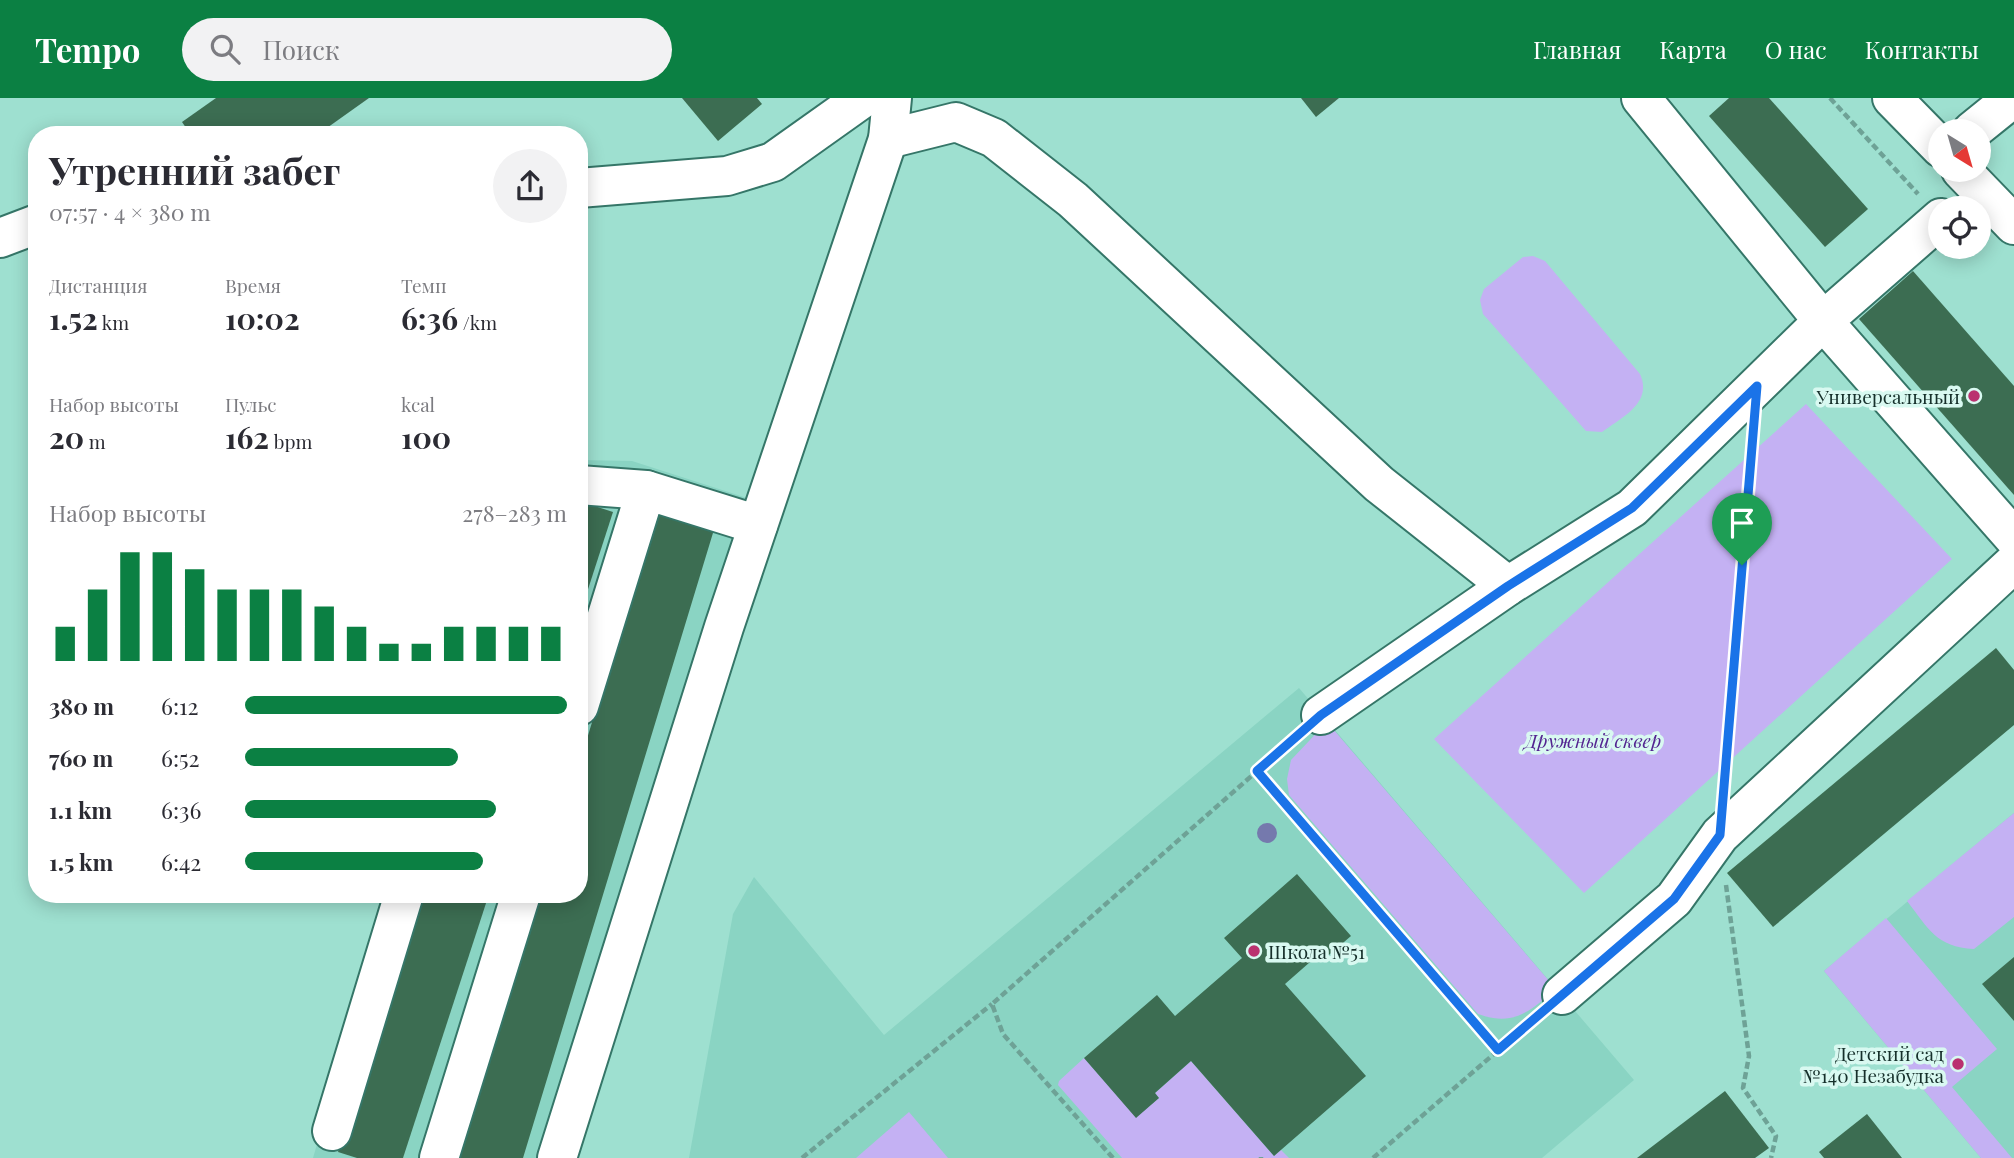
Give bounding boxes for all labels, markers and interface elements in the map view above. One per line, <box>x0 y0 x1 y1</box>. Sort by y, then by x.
search box <box>182 18 672 81</box>
text: Tempo <box>35 27 140 71</box>
icon: search <box>206 30 244 68</box>
text: Поиск <box>262 32 340 67</box>
text: Главная <box>1533 33 1621 65</box>
text: Карта <box>1659 33 1727 65</box>
text: О нас <box>1765 33 1827 65</box>
text: Контакты <box>1865 33 1979 65</box>
north arrow <box>1928 119 1992 182</box>
map controls <box>1928 119 1991 259</box>
text: Утренний забег <box>49 144 340 195</box>
button: share <box>493 149 567 223</box>
text: 07:57 · 4 × 380 m <box>49 196 211 227</box>
button: locate <box>1928 196 1991 259</box>
text: Дистанция <box>49 272 147 298</box>
text: Время <box>225 272 281 298</box>
text: Темп <box>401 272 447 298</box>
text: 1.52 <box>49 298 98 338</box>
text: 10:02 <box>225 298 300 338</box>
text: 6:36 <box>401 298 458 338</box>
text: km <box>98 309 129 335</box>
text: /km <box>458 309 497 335</box>
place label: Универсальный <box>1816 383 1960 409</box>
marker: Универсальный <box>1966 388 1982 404</box>
text: Набор высоты <box>49 391 179 417</box>
text: Пульс <box>225 391 277 417</box>
text: kcal <box>401 391 435 417</box>
text: 20 <box>49 417 84 457</box>
text: 162 <box>225 417 269 457</box>
text: 100 <box>401 417 451 457</box>
text: m <box>84 428 106 454</box>
text: bpm <box>269 428 312 454</box>
pin <box>1712 493 1772 565</box>
text: Набор высоты <box>49 497 206 528</box>
text: 278–283 m <box>462 497 567 528</box>
icon: arrive <box>1723 504 1761 542</box>
text: 380 m <box>49 690 114 721</box>
text: 6:12 <box>161 690 199 721</box>
park label: Дружный сквер <box>1522 727 1661 753</box>
text: 760 m <box>49 742 113 773</box>
text: 6:52 <box>161 742 200 773</box>
text: 1.1 km <box>49 794 112 825</box>
text: 6:36 <box>161 794 201 825</box>
text: 1.5 km <box>49 846 113 877</box>
text: 6:42 <box>161 846 201 877</box>
place label: Школа №51 <box>1268 938 1365 964</box>
marker: Школа №51 <box>1246 943 1262 959</box>
place label: Детский сад №140 Незабудка <box>1803 1040 1945 1088</box>
marker: Детский сад №140 Незабудка <box>1950 1056 1966 1072</box>

